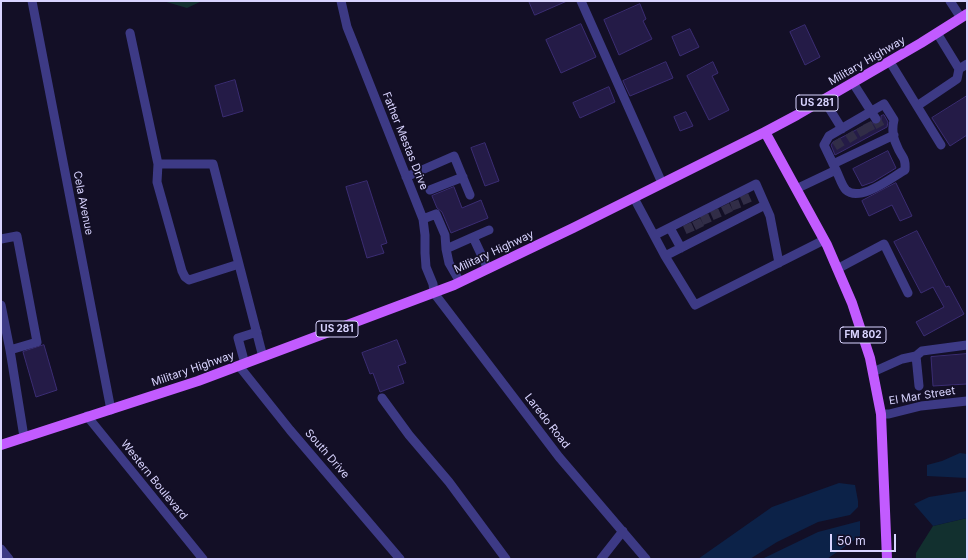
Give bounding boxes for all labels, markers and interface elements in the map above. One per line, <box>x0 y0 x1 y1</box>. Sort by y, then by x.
street label: Military Highway <box>826 34 908 88</box>
street label: Father Mestas Drive <box>379 90 431 192</box>
road number: US 281 <box>796 95 838 111</box>
street label: Cela Avenue <box>70 170 96 236</box>
street label: Military Highway <box>452 228 536 276</box>
road number: US 281 <box>316 321 358 337</box>
road number: FM 802 <box>840 327 886 343</box>
street label: Military Highway <box>150 349 236 389</box>
street label: El Mar Street <box>888 384 956 408</box>
street label: Laredo Road <box>522 391 572 451</box>
street label: South Drive <box>302 427 352 481</box>
street label: Western Boulevard <box>118 438 190 522</box>
scale bar <box>832 526 898 552</box>
text: 50 m <box>837 533 866 548</box>

